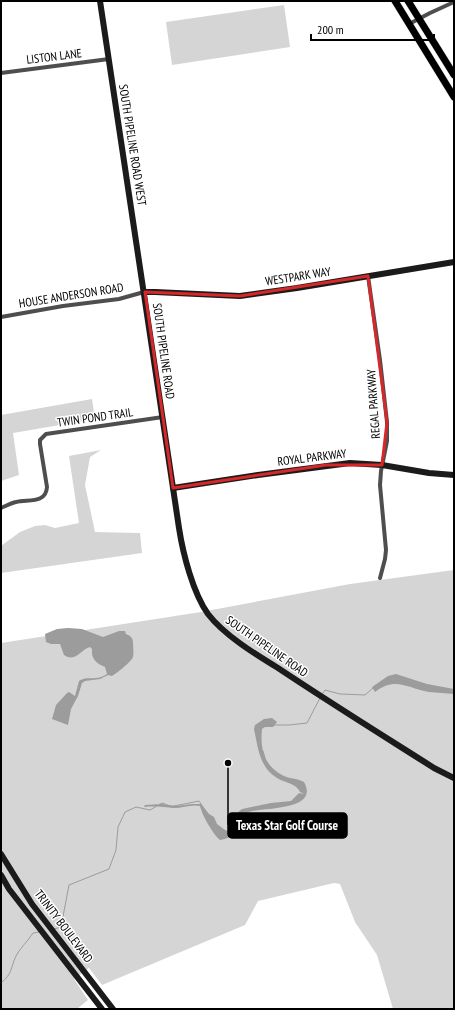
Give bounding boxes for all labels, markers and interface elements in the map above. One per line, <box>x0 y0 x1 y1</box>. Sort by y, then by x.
scale bar <box>311 16 434 42</box>
text: 200 m <box>317 22 344 37</box>
street label: LISTON LANE <box>25 45 83 67</box>
street label: SOUTH PIPELINE ROAD WEST <box>116 83 150 207</box>
street label: WESTPARK WAY <box>264 263 332 289</box>
street label: HOUSE ANDERSON ROAD <box>18 279 124 311</box>
street label: SOUTH PIPELINE ROAD <box>150 302 178 400</box>
street label: REGAL PARKWAY <box>363 368 383 439</box>
street label: TWIN POND TRAIL <box>56 404 134 430</box>
street label: ROYAL PARKWAY <box>277 445 348 469</box>
street label: SOUTH PIPELINE ROAD <box>223 612 311 680</box>
callout: Texas Star Golf Course <box>228 813 347 838</box>
text: Texas Star Golf Course <box>236 817 338 834</box>
street label: TRINITY BOULEVARD <box>32 887 96 965</box>

